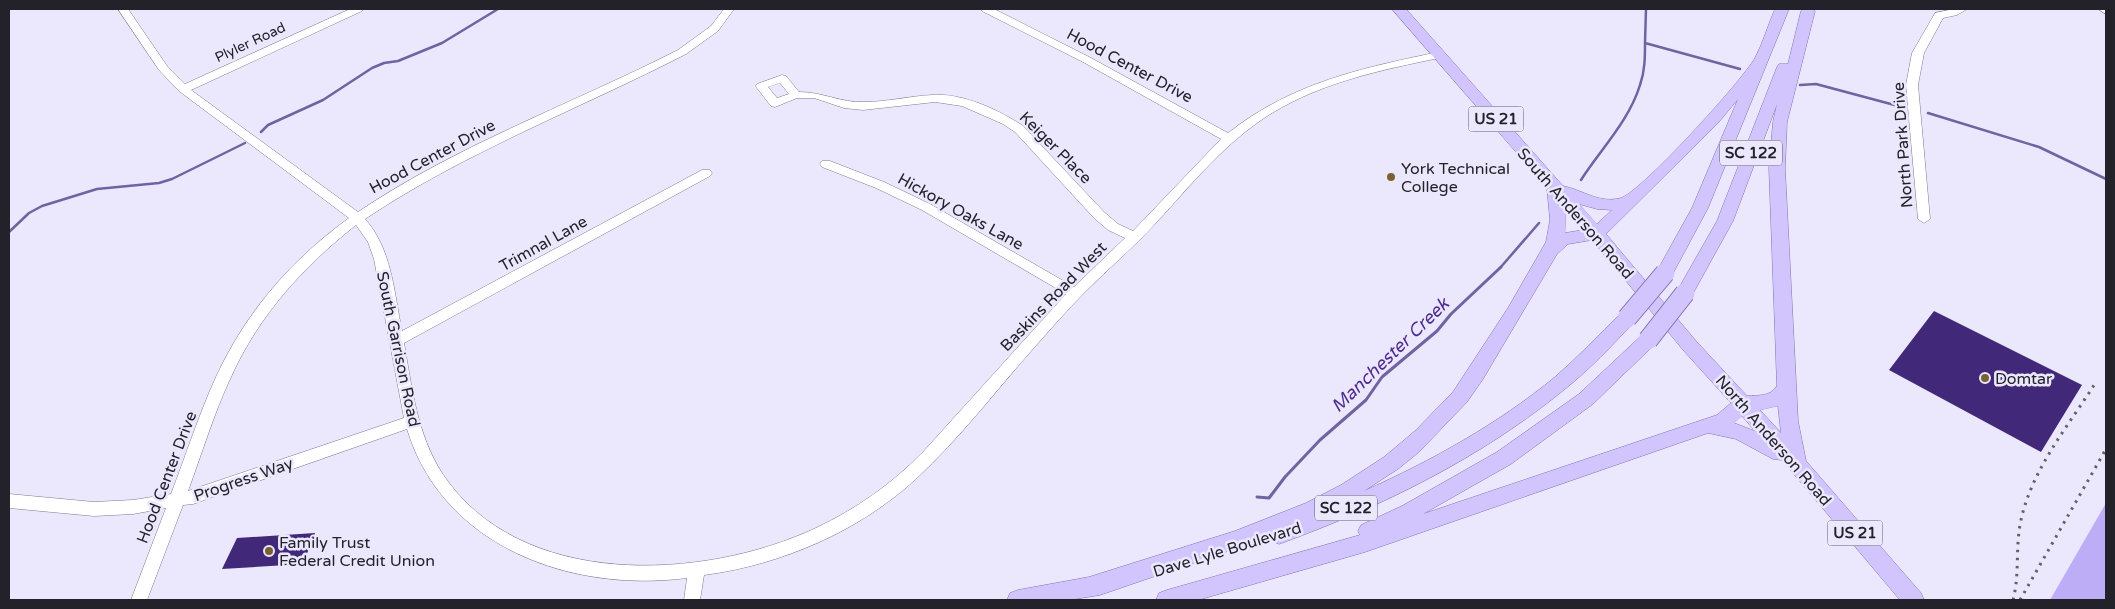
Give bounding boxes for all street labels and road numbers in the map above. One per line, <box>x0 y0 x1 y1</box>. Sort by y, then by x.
street label: Plyler Road <box>212 19 288 66</box>
street label: Hood Center Drive <box>1063 24 1196 108</box>
street label: North Park Drive <box>1889 81 1917 209</box>
road number: US 21 <box>1468 106 1524 132</box>
street label: Keiger Place <box>1015 107 1096 188</box>
street label: Hood Center Drive <box>366 115 499 199</box>
road number: SC 122 <box>1720 140 1782 166</box>
street label: South Anderson Road <box>1513 144 1638 284</box>
street label: Hickory Oaks Lane <box>894 169 1027 255</box>
street label: Trimnal Lane <box>496 211 591 276</box>
street label: Baskins Road West <box>996 238 1111 356</box>
street label: South Garrison Road <box>372 270 424 429</box>
street label: North Anderson Road <box>1711 371 1836 510</box>
street label: Hood Center Drive <box>133 409 201 546</box>
street label: Progress Way <box>191 453 296 506</box>
road number: SC 122 <box>1315 496 1377 520</box>
street label: Dave Lyle Boulevard <box>1151 518 1304 582</box>
road number: US 21 <box>1828 520 1882 546</box>

